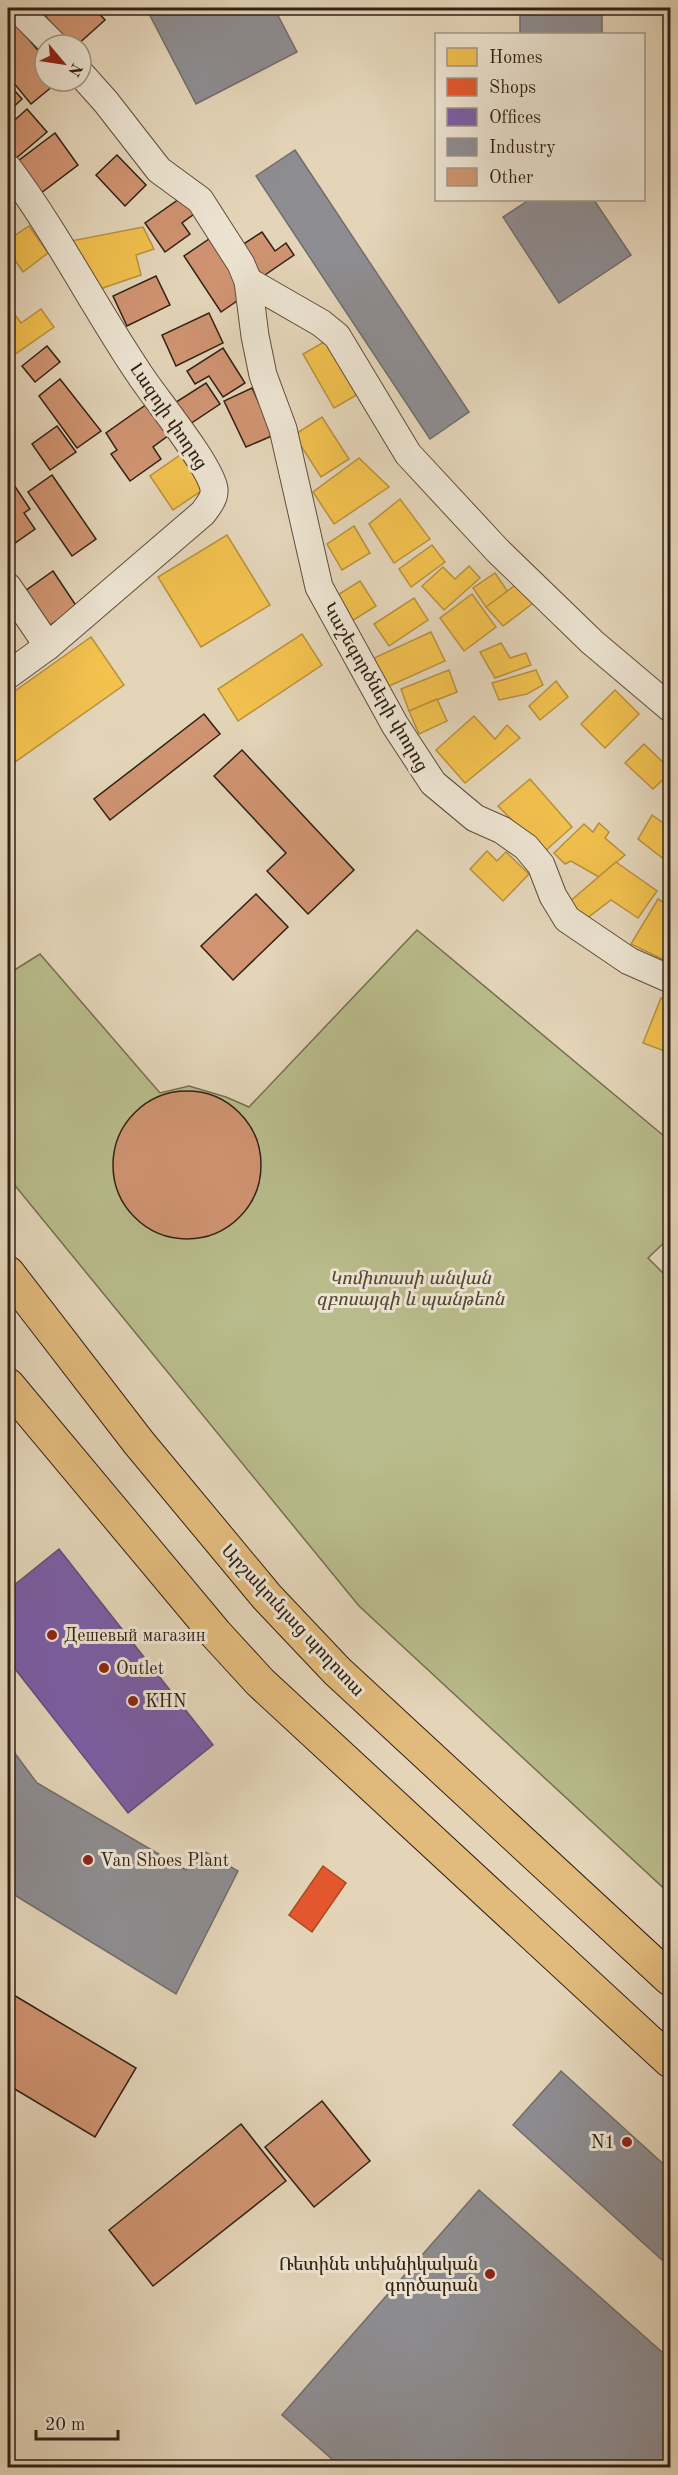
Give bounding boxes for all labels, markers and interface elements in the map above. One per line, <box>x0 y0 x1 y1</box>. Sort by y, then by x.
north arrow <box>33 33 93 93</box>
legend <box>435 33 645 201</box>
text: Homes <box>489 49 543 67</box>
text: N <box>64 60 84 79</box>
text: Shops <box>489 79 536 97</box>
text: Offices <box>489 109 541 127</box>
text: Industry <box>489 139 556 157</box>
text: Other <box>489 169 534 187</box>
street label: Լազոյի փողոց <box>125 360 210 473</box>
street label: Կաշեգործների փողոց <box>319 600 431 775</box>
park label: Կոմիտասի անվան զբոսայգի և պանթեոն <box>316 1270 505 1310</box>
street label: Արշակունյաց պողոտա <box>217 1541 367 1701</box>
place label: Дешевый магазин <box>64 1627 206 1645</box>
marker: Дешевый магазин <box>45 1628 59 1642</box>
place label: Outlet <box>116 1660 164 1678</box>
marker: Outlet <box>97 1661 111 1675</box>
place label: KHN <box>145 1693 187 1711</box>
marker: KHN <box>126 1694 140 1708</box>
place label: Van Shoes Plant <box>100 1852 229 1870</box>
marker: Van Shoes Plant <box>81 1853 95 1867</box>
place label: N1 <box>591 2134 615 2152</box>
marker: N1 <box>620 2135 634 2149</box>
place label: Ռետինե տեխնիկական գործարան <box>279 2256 478 2296</box>
marker: Ռետինե տեխնիկական գործարան <box>483 2267 497 2281</box>
scale bar <box>36 2403 118 2441</box>
text: 20 m <box>45 2416 85 2434</box>

